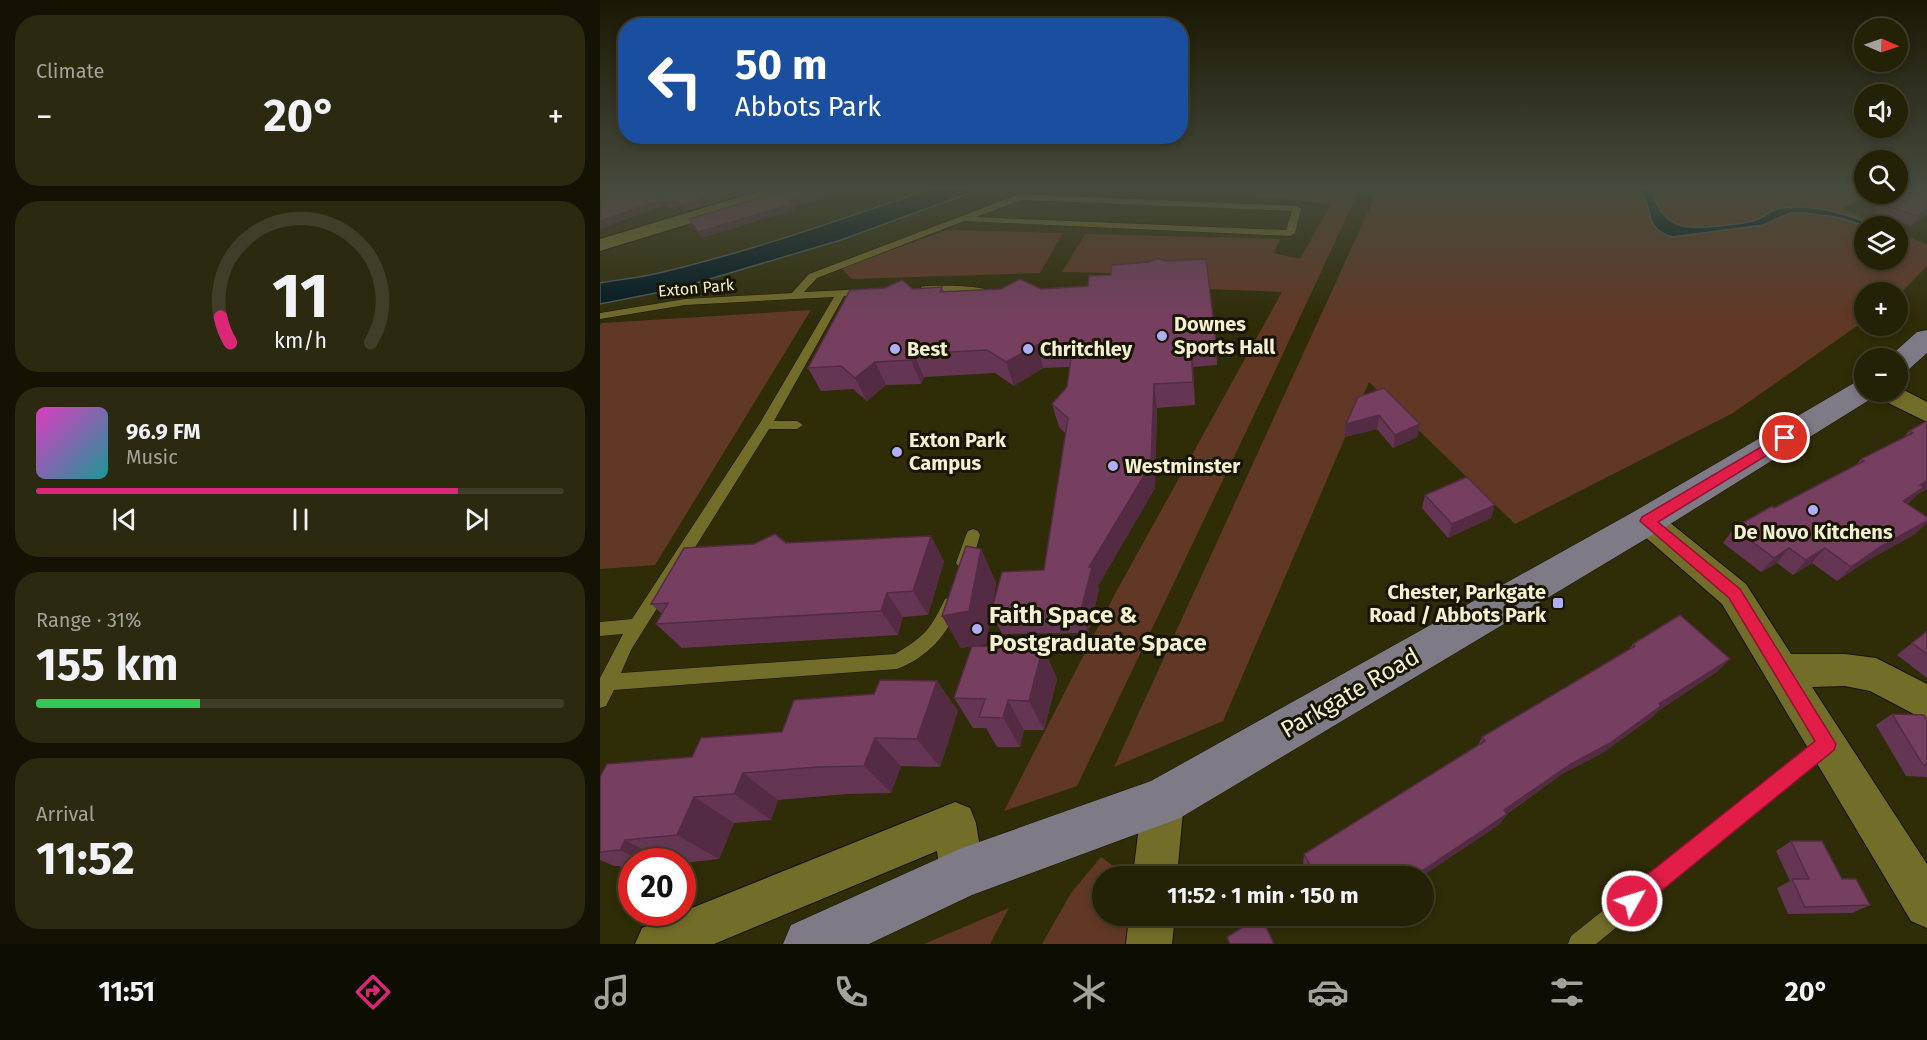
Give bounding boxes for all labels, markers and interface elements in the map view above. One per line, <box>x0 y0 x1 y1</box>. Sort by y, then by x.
north arrow <box>1854 18 1908 72</box>
map controls <box>1854 18 1908 402</box>
text: 50 m <box>735 40 828 90</box>
icon: left <box>636 42 714 120</box>
text: Climate <box>36 59 104 83</box>
button: sound <box>1854 84 1908 138</box>
text: 20° <box>263 89 337 143</box>
text: Abbots Park <box>735 91 881 123</box>
text: − <box>36 97 53 137</box>
text: + <box>548 97 564 137</box>
button: search <box>1854 150 1908 204</box>
button: layers <box>1854 216 1908 270</box>
text: 11 <box>272 259 328 334</box>
street label: Exton Park <box>657 275 736 301</box>
button: + <box>1854 282 1908 336</box>
place label: Downes Sports Hall <box>1174 312 1275 359</box>
text: km/h <box>273 329 327 355</box>
marker: Downes Sports Hall <box>1155 329 1169 343</box>
place label: Best <box>907 337 948 361</box>
place label: Chritchley <box>1040 337 1133 361</box>
marker: Best <box>888 342 902 356</box>
marker: Chritchley <box>1021 342 1035 356</box>
button: − <box>1854 348 1908 402</box>
pin <box>1759 412 1810 463</box>
text: 96.9 FM <box>126 418 201 445</box>
icon: arrive <box>1768 421 1801 454</box>
place label: Exton Park Campus <box>909 428 1007 475</box>
text: Music <box>126 445 178 469</box>
marker: Exton Park Campus <box>890 445 904 459</box>
place label: Westminster <box>1125 454 1241 478</box>
marker: Westminster <box>1106 459 1120 473</box>
icon: previous <box>108 503 141 536</box>
icon: pause <box>284 503 317 536</box>
icon: next <box>460 503 493 536</box>
marker: De Novo Kitchens <box>1806 503 1820 517</box>
place label: De Novo Kitchens <box>1733 520 1893 544</box>
place label: Chester, Parkgate Road / Abbots Park <box>1369 580 1547 627</box>
marker: Chester, Parkgate Road / Abbots Park <box>1551 596 1565 610</box>
place label: Faith Space & Postgraduate Space <box>989 601 1207 657</box>
text: Range · 31% <box>36 608 142 632</box>
marker: Faith Space & Postgraduate Space <box>970 622 984 636</box>
text: 155 km <box>36 638 178 692</box>
street label: Parkgate Road <box>1276 642 1424 744</box>
text: Arrival <box>36 802 95 826</box>
text: 11:52 <box>36 832 135 886</box>
speed limit sign: 20 <box>618 848 696 926</box>
position arrow <box>1600 869 1664 933</box>
text: 11:52 · 1 min · 150 m <box>1167 882 1359 909</box>
icon: directions <box>352 971 394 1013</box>
icon: music <box>591 971 633 1013</box>
icon: phone <box>830 971 872 1013</box>
icon: climate <box>1068 971 1110 1013</box>
icon: car <box>1307 971 1349 1013</box>
icon: filters <box>1546 971 1588 1013</box>
text: 11:51 <box>98 976 155 1008</box>
text: 20° <box>1785 976 1829 1008</box>

